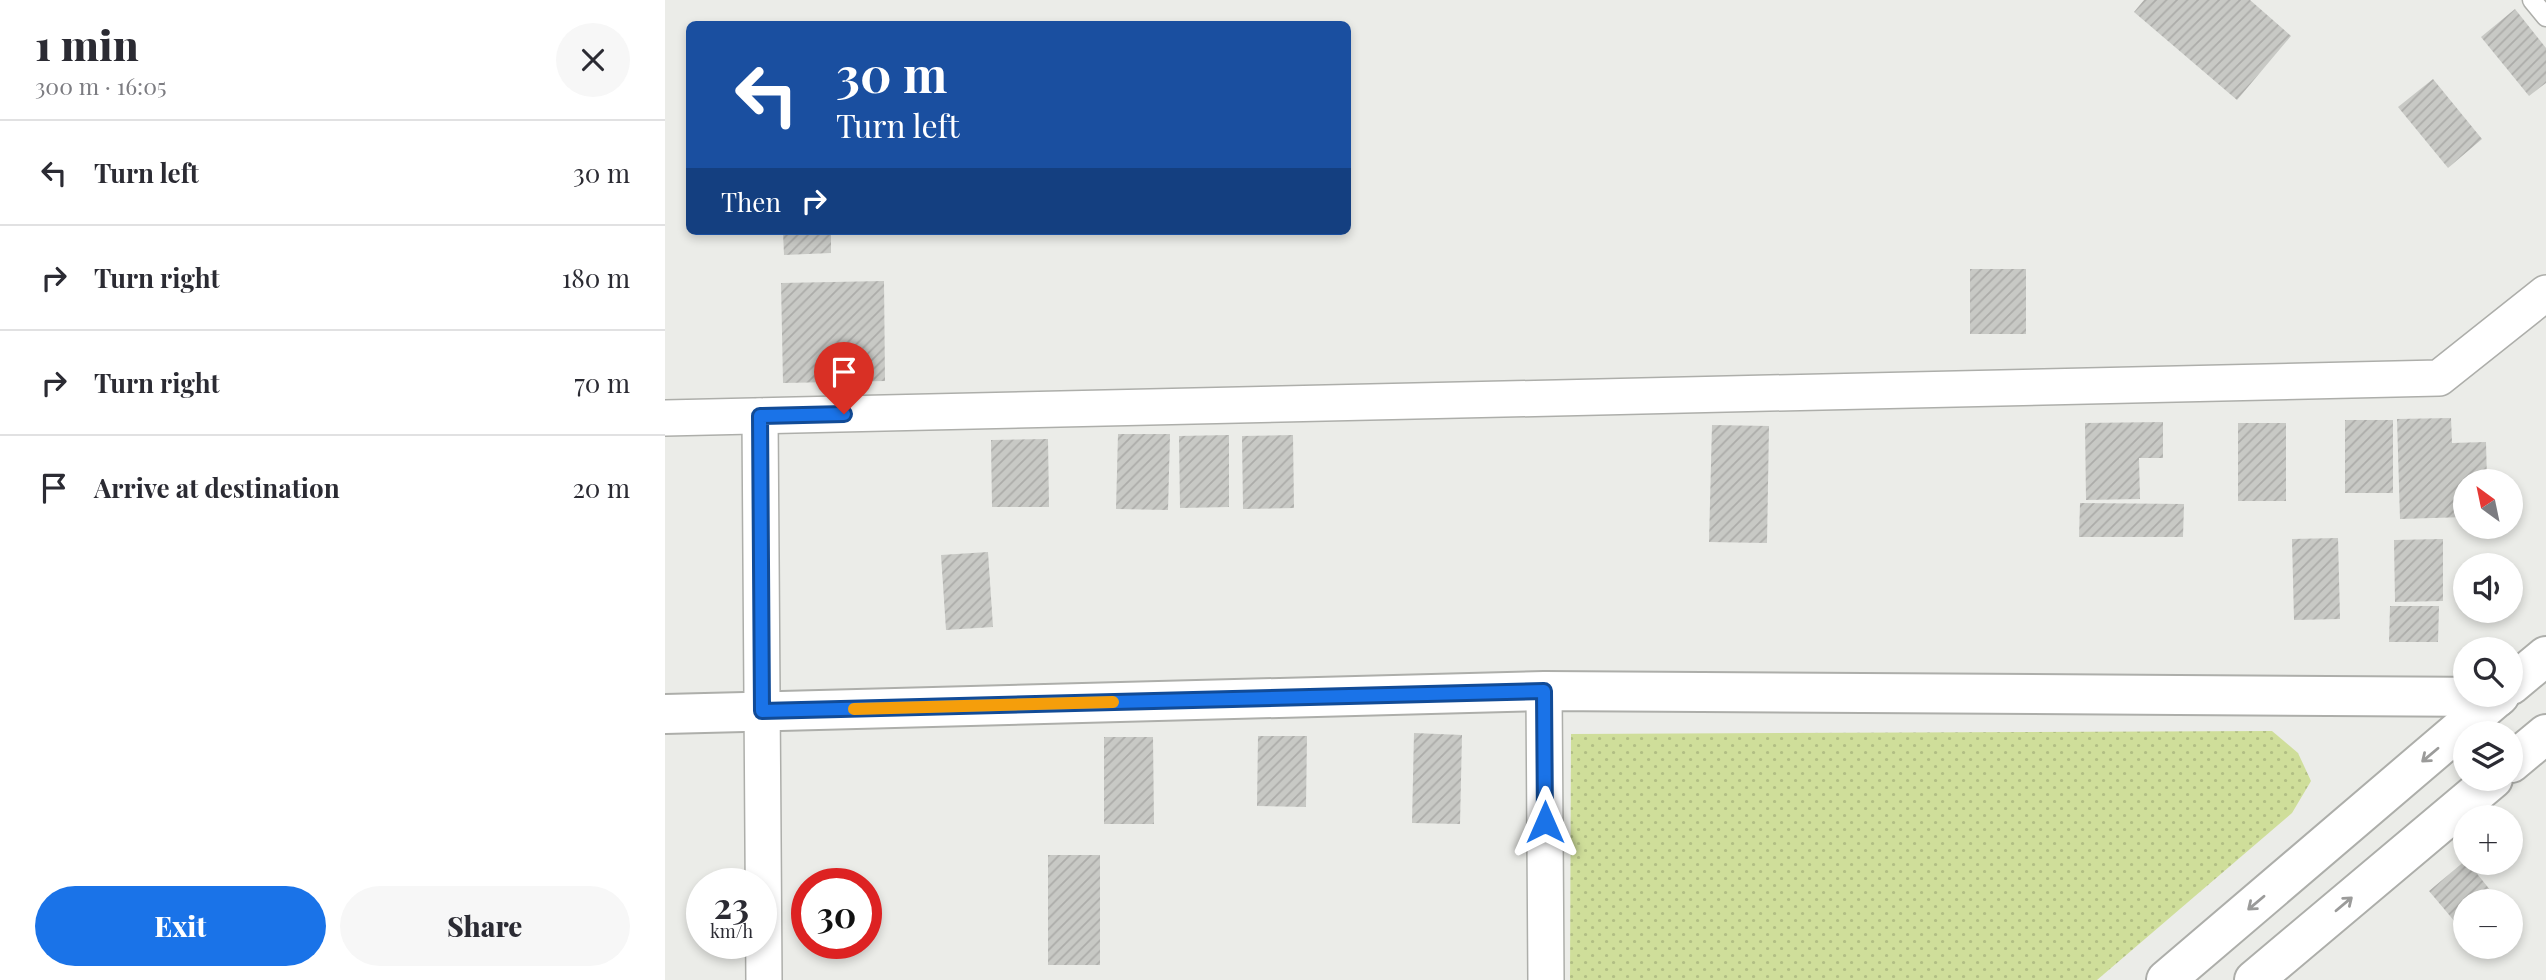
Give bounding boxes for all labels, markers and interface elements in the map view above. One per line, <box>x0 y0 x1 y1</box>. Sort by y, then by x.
text: 1 min <box>35 16 139 72</box>
button: close <box>556 23 630 97</box>
text: 30 m <box>836 40 947 105</box>
icon: left <box>721 49 812 140</box>
text: 300 m · 16:05 <box>35 70 167 101</box>
text: Turn left <box>836 103 960 146</box>
icon: left <box>35 154 73 192</box>
text: Turn left <box>94 155 199 190</box>
text: 30 m <box>573 155 630 190</box>
icon: right <box>795 182 833 220</box>
text: Then <box>721 184 781 219</box>
icon: right <box>35 259 73 297</box>
text: Turn right <box>94 260 220 295</box>
text: 180 m <box>562 260 630 295</box>
pin <box>814 342 874 414</box>
icon: arrive <box>825 353 863 391</box>
icon: right <box>35 364 73 402</box>
text: Turn right <box>94 365 220 400</box>
text: 70 m <box>574 365 630 400</box>
icon: arrive <box>35 469 73 507</box>
north arrow <box>2453 469 2523 539</box>
map controls <box>2453 469 2523 959</box>
text: Arrive at destination <box>94 470 340 505</box>
text: 20 m <box>572 470 630 505</box>
button: sound <box>2453 553 2523 623</box>
button: search <box>2453 637 2523 707</box>
button: layers <box>2453 721 2523 791</box>
one-way arrow <box>2421 747 2439 763</box>
position arrow <box>1508 785 1582 859</box>
button: + <box>2453 805 2523 875</box>
speed limit sign: 30 <box>791 868 882 959</box>
text: 23 <box>714 881 749 928</box>
button: Exit <box>35 886 326 966</box>
button: Share <box>340 886 630 966</box>
button: − <box>2453 889 2523 959</box>
one-way arrow <box>2248 895 2266 910</box>
one-way arrow <box>2334 897 2352 912</box>
text: km/h <box>710 919 753 943</box>

